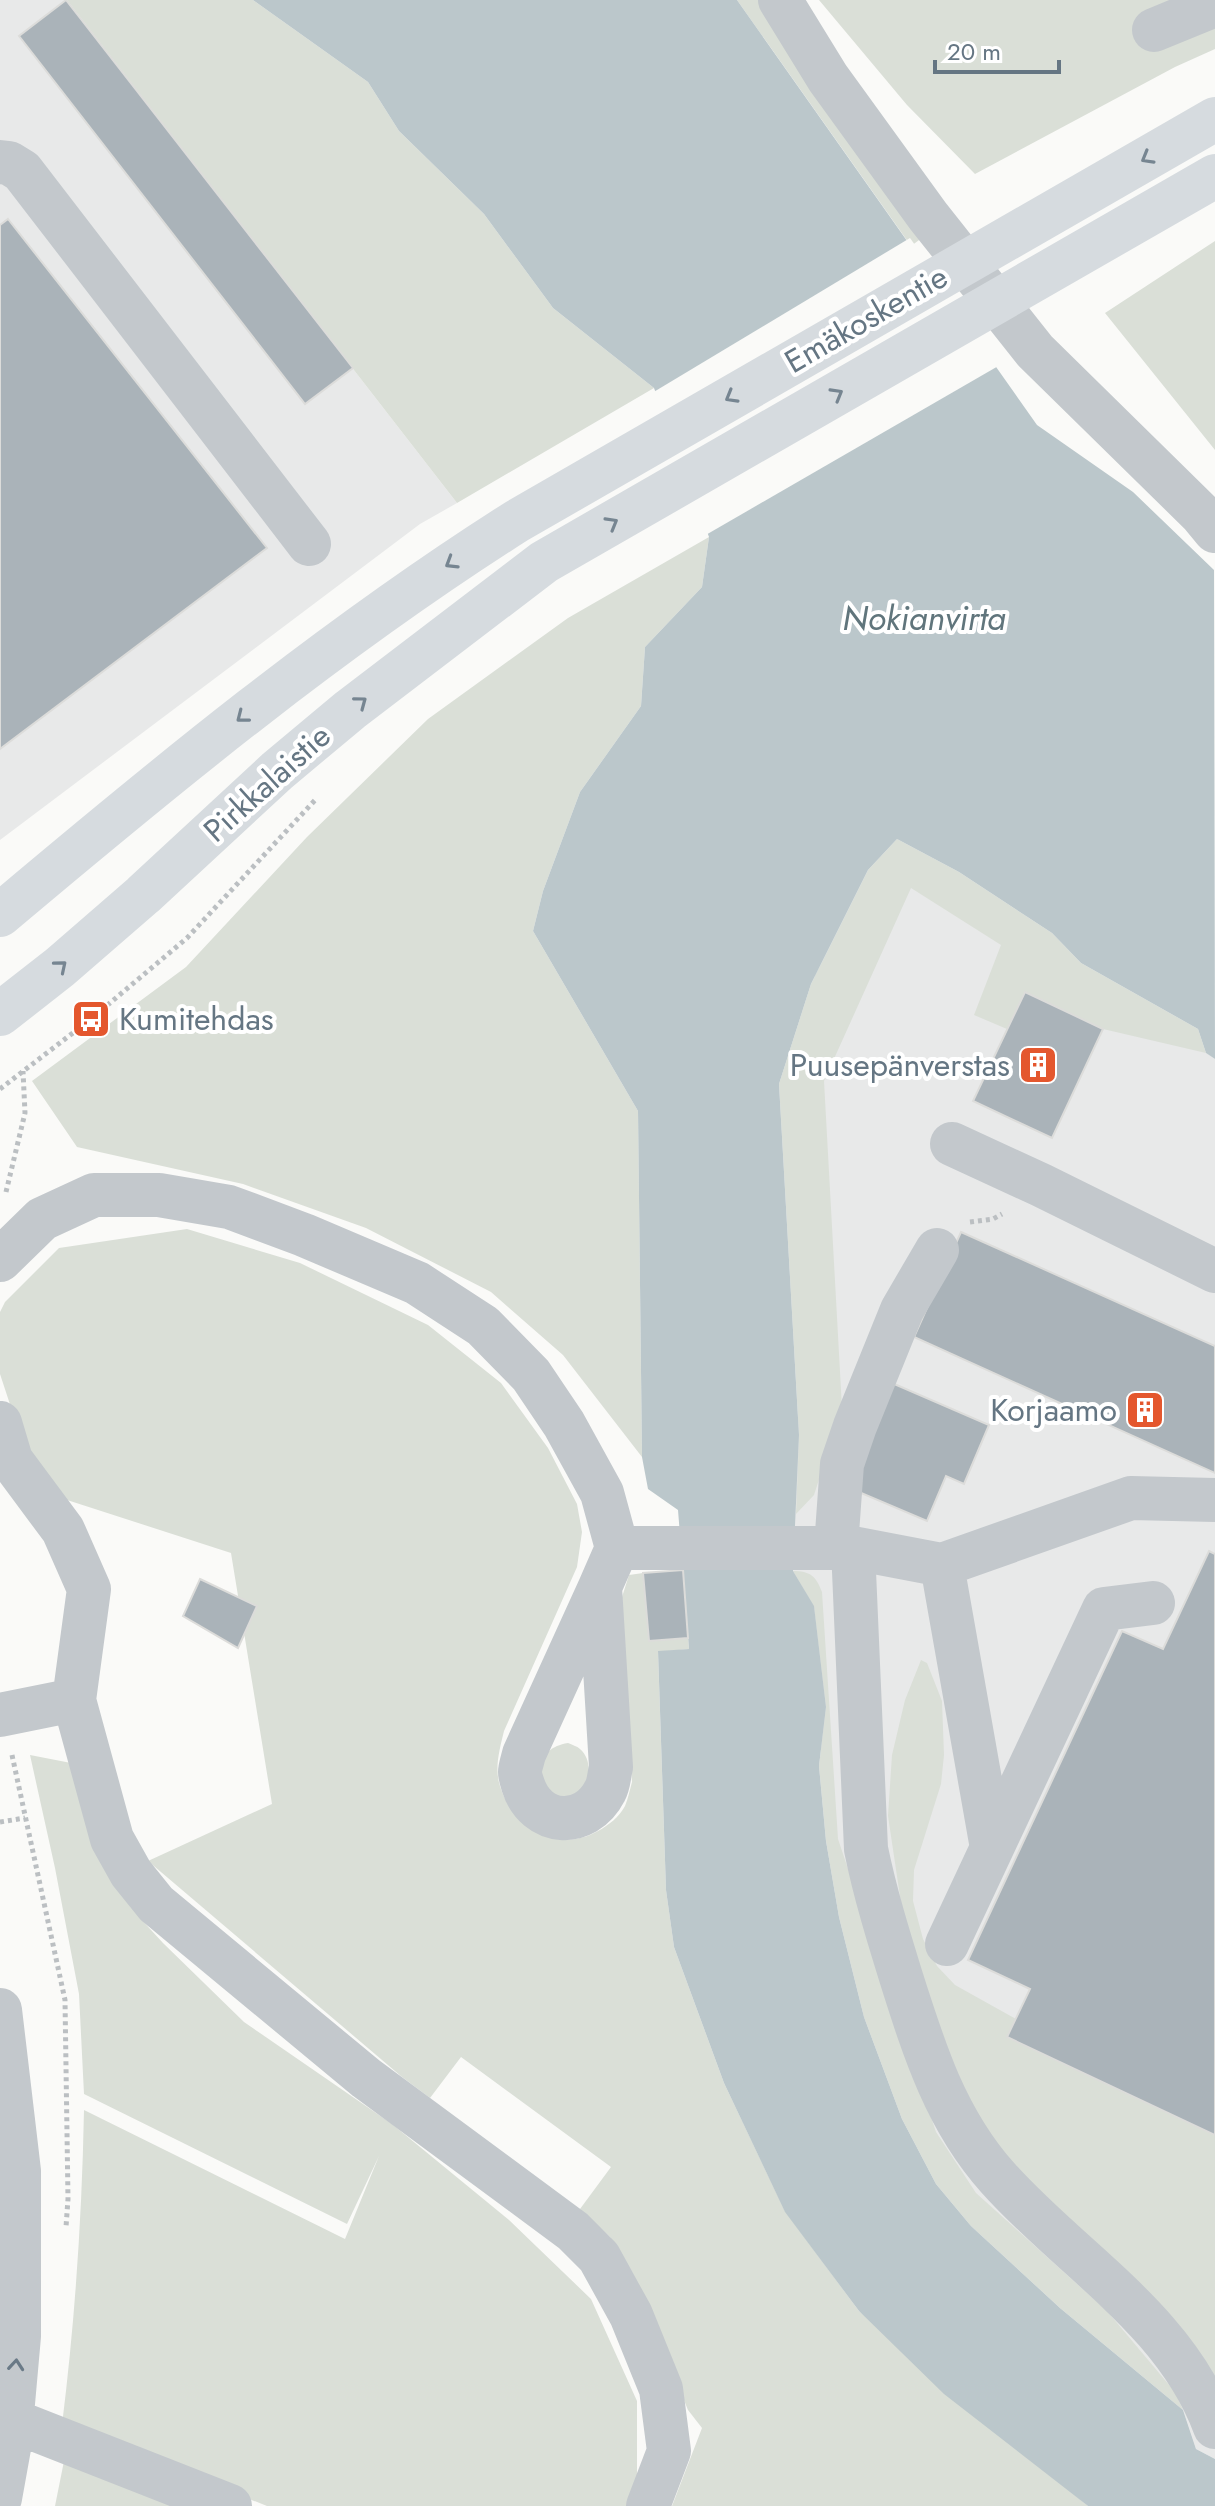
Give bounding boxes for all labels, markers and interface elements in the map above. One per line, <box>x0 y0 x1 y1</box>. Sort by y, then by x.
scale bar <box>935 24 1059 74</box>
text: 20 m <box>947 34 1001 69</box>
one-way arrow <box>1141 148 1156 164</box>
street label: Emäkoskentie <box>776 254 956 384</box>
one-way arrow <box>725 387 740 403</box>
one-way arrow <box>829 388 843 404</box>
one-way arrow <box>603 517 618 533</box>
one-way arrow <box>445 553 460 568</box>
water label: Nokianvirta <box>842 594 1006 643</box>
one-way arrow <box>353 697 367 711</box>
one-way arrow <box>237 707 251 722</box>
street label: Pirkkalaistie <box>193 713 341 853</box>
one-way arrow <box>52 961 66 976</box>
place label: Kumitehdas <box>119 996 274 1042</box>
bus stop icon: Kumitehdas <box>70 998 112 1040</box>
place label: Puusepänverstas <box>790 1042 1010 1088</box>
building icon: Puusepänverstas <box>1017 1044 1059 1086</box>
place label: Korjaamo <box>990 1387 1117 1433</box>
building icon: Korjaamo <box>1124 1389 1166 1431</box>
one-way arrow <box>7 2358 24 2371</box>

